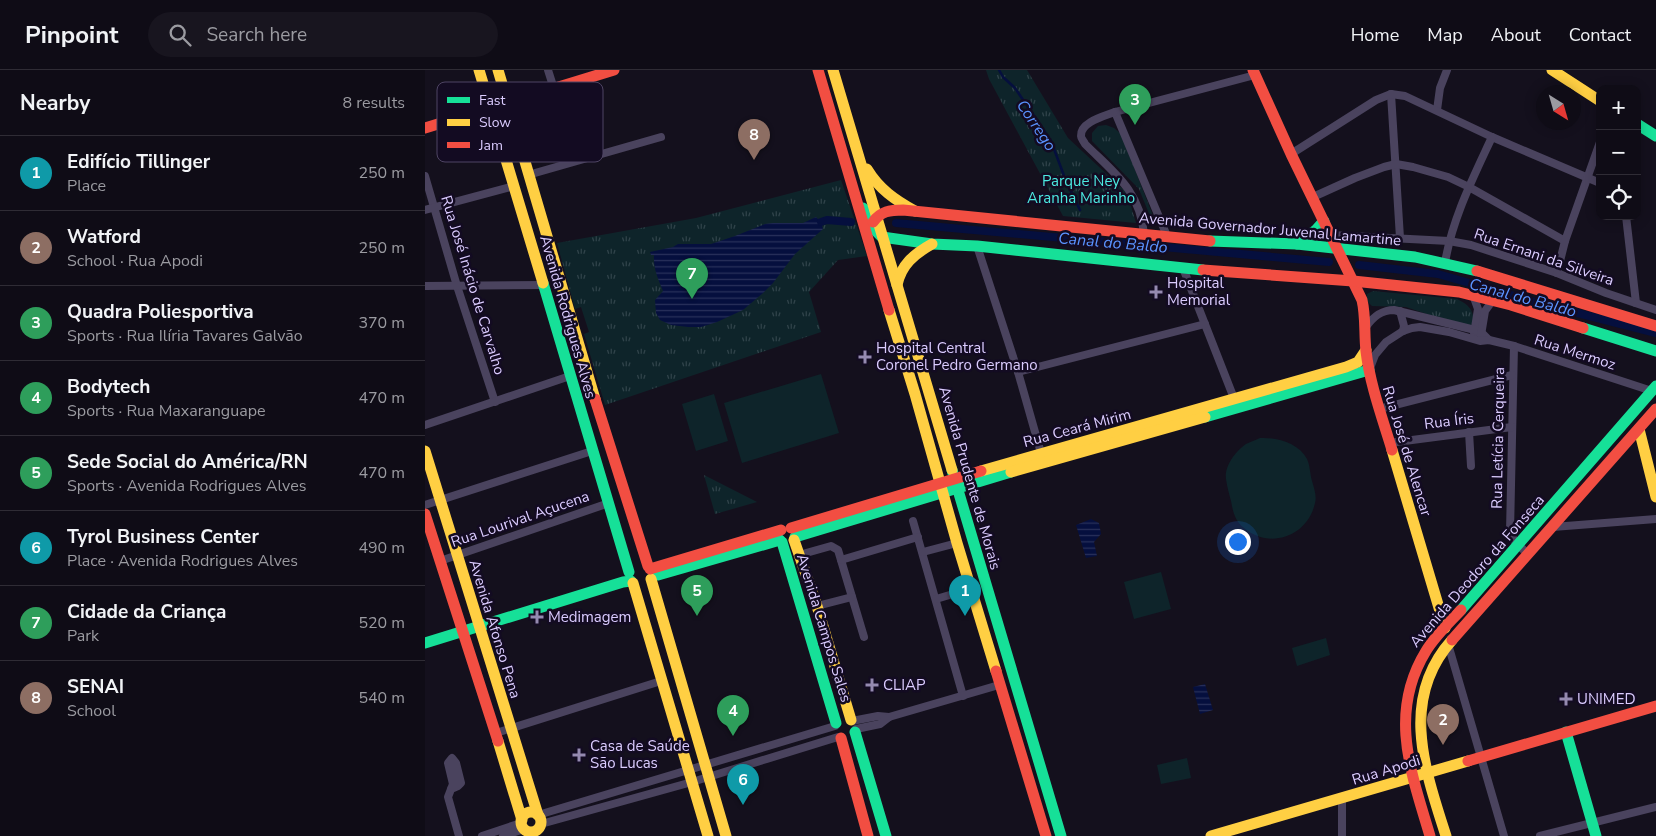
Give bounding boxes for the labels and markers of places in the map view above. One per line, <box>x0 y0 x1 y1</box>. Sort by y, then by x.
pin: 3 <box>1119 84 1151 125</box>
pin: 8 <box>738 119 770 160</box>
pin: 7 <box>676 258 708 299</box>
place label: Hospital Memorial <box>1167 273 1231 310</box>
marker: Hospital Memorial <box>1149 285 1163 299</box>
place label: Hospital Central Coronel Pedro Germano <box>876 338 1038 375</box>
marker: Hospital Central Coronel Pedro Germano <box>858 350 872 364</box>
pin: 5 <box>681 575 713 616</box>
pin: 1 <box>949 575 981 616</box>
place label: Medimagem <box>548 607 631 627</box>
marker: Medimagem <box>530 610 544 624</box>
place label: CLIAP <box>883 675 926 695</box>
marker: CLIAP <box>865 678 879 692</box>
place label: UNIMED <box>1577 689 1636 709</box>
marker: UNIMED <box>1559 692 1573 706</box>
pin: 4 <box>717 695 749 736</box>
pin: 2 <box>1427 704 1459 745</box>
place label: Casa de Saúde São Lucas <box>590 736 690 773</box>
marker: Casa de Saúde São Lucas <box>572 748 586 762</box>
pin: 6 <box>727 764 759 805</box>

